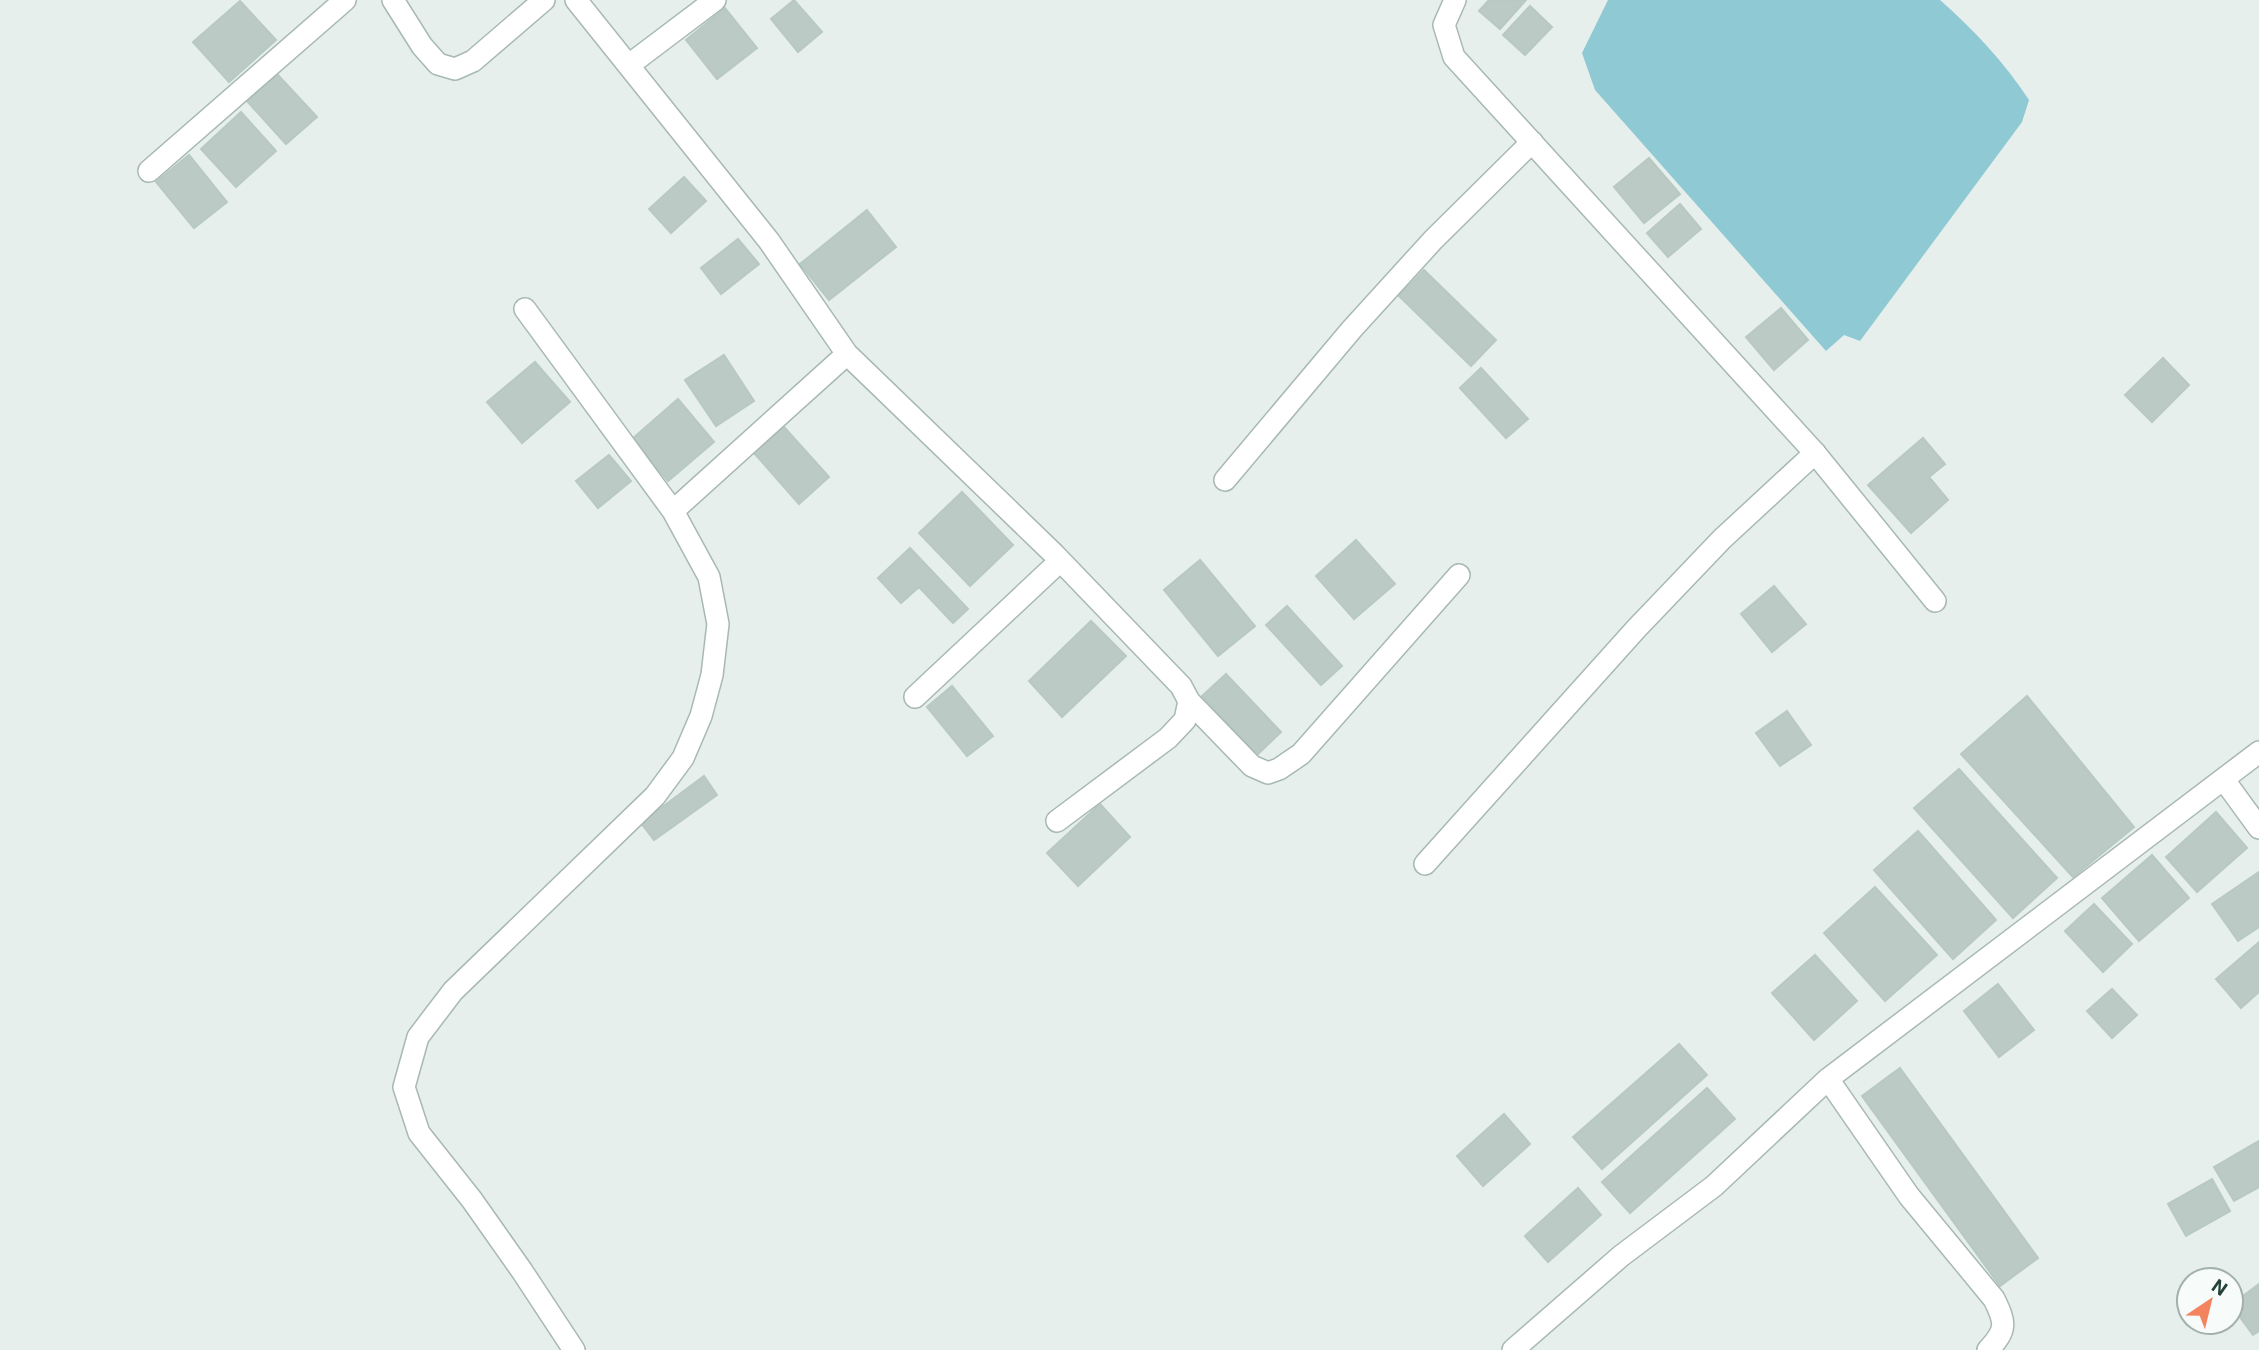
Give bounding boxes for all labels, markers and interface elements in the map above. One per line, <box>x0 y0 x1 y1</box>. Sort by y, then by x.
north arrow <box>2175 1266 2245 1336</box>
text: N <box>2207 1274 2232 1301</box>

